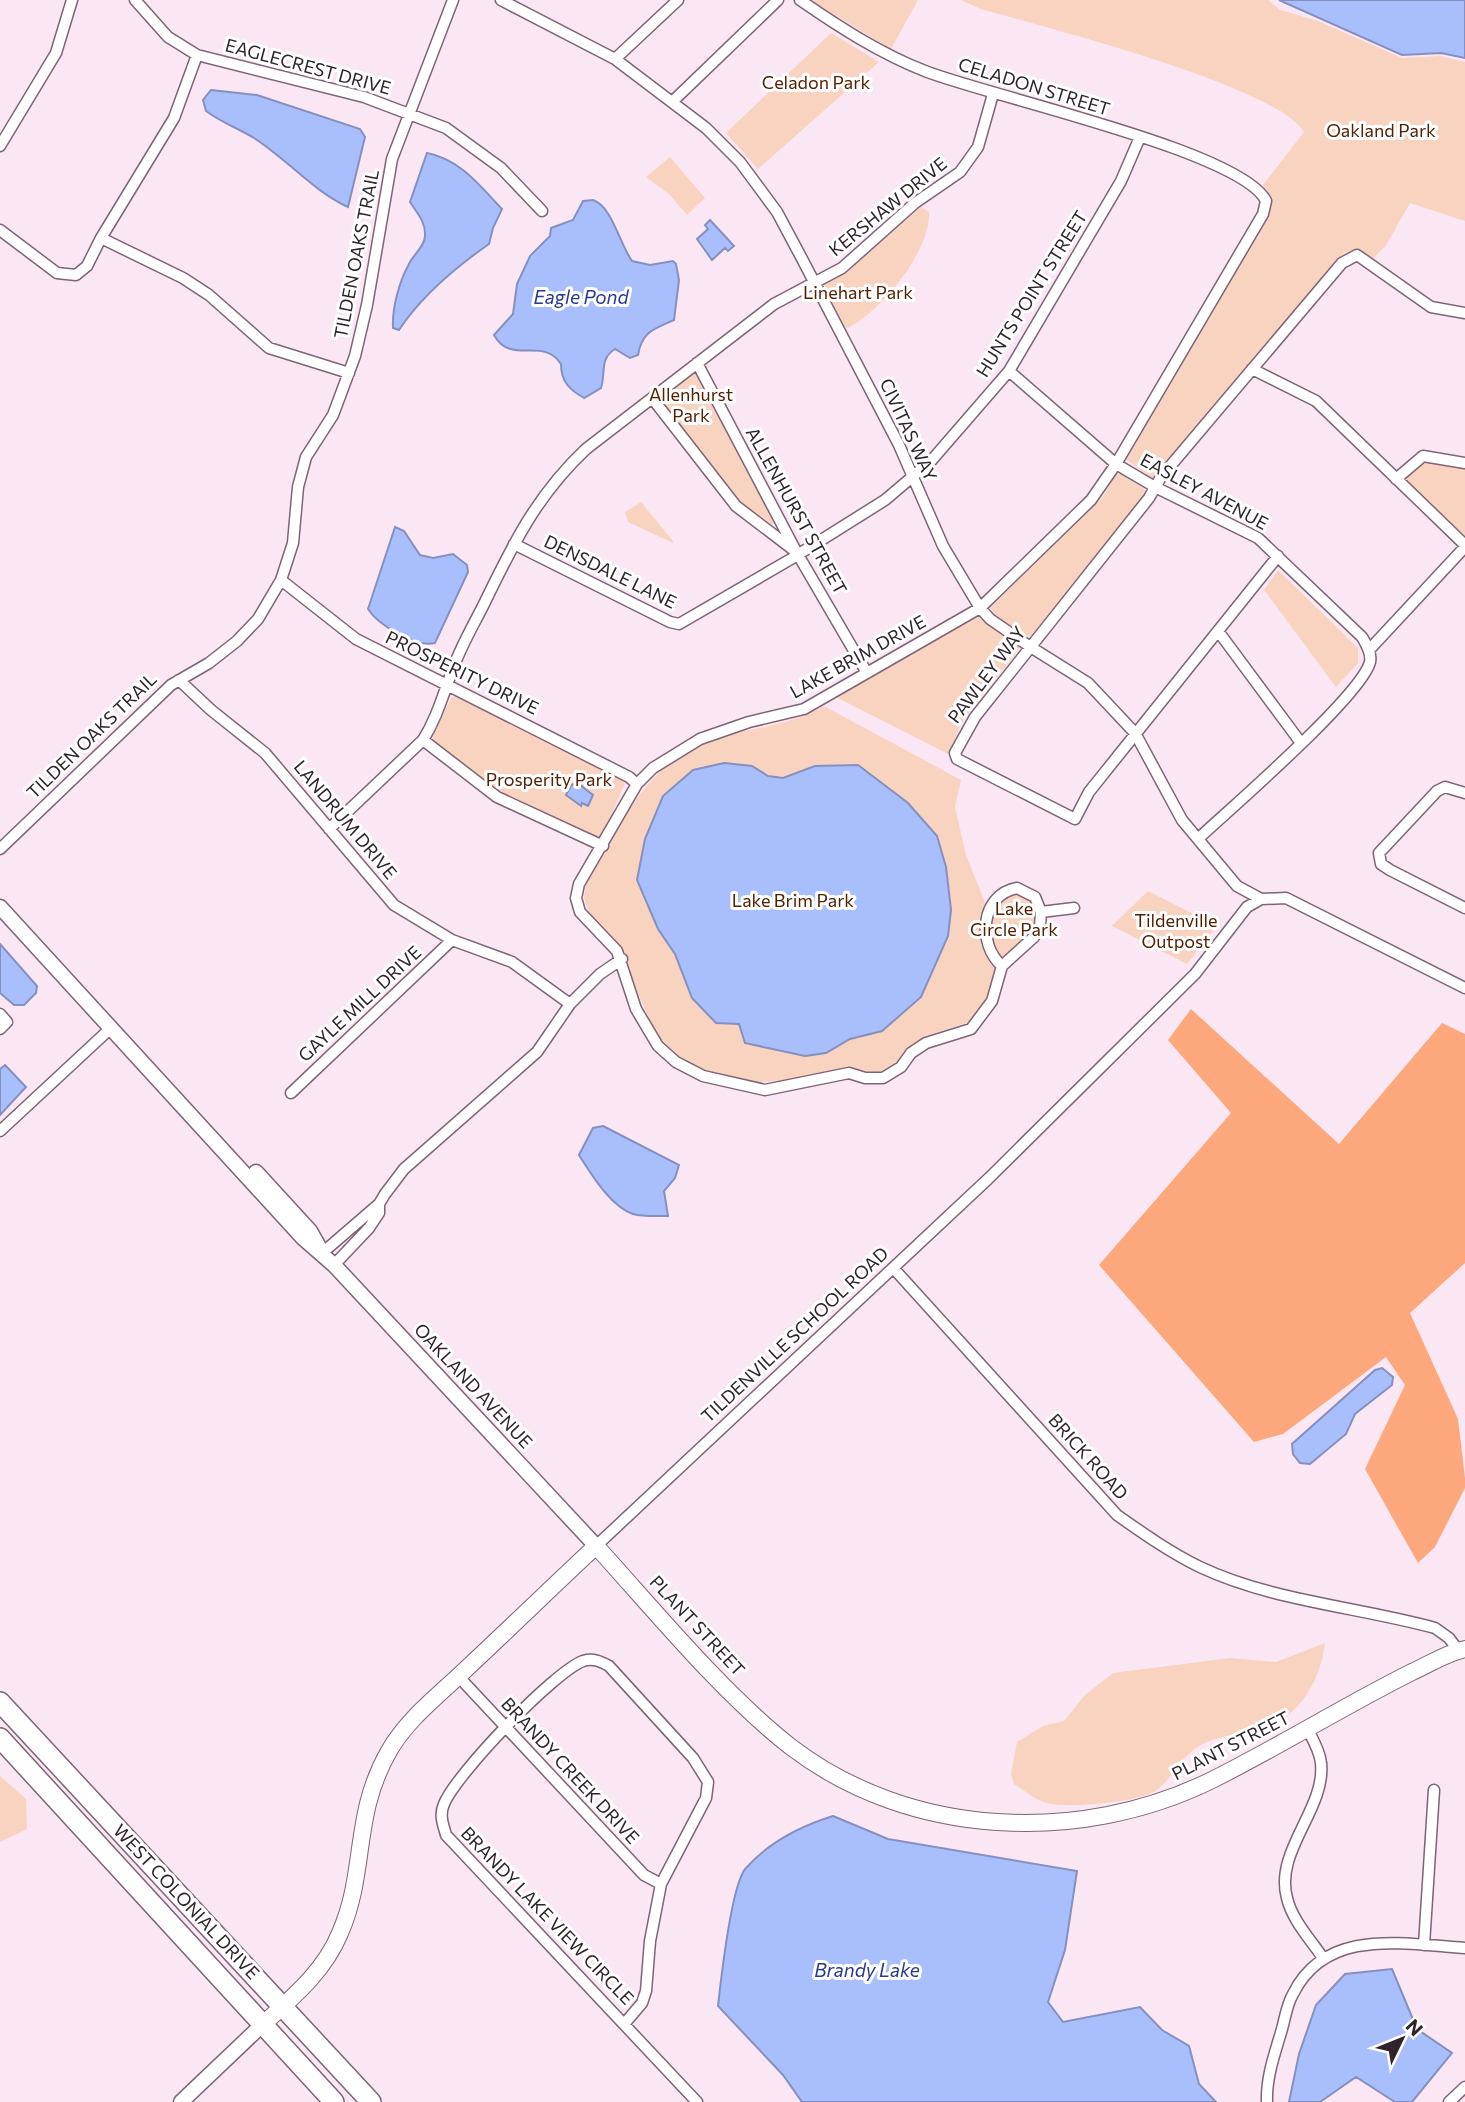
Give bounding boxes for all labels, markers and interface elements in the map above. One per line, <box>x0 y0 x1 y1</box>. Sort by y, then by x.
street label: EAGLECREST DRIVE <box>223 33 393 99</box>
street label: CELADON STREET <box>956 52 1113 120</box>
park label: Celadon Park <box>762 71 870 93</box>
park label: Oakland Park <box>1326 119 1436 141</box>
street label: KERSHAW DRIVE <box>824 152 951 260</box>
street label: TILDEN OAKS TRAIL <box>329 167 383 340</box>
street label: HUNTS POINT STREET <box>971 206 1091 381</box>
park label: Linehart Park <box>803 281 913 303</box>
water label: Eagle Pond <box>534 285 629 308</box>
street label: CIVITAS WAY <box>876 375 942 485</box>
park label: Allenhurst Park <box>649 383 733 426</box>
street label: ALLENHURST STREET <box>742 423 852 598</box>
street label: EASLEY AVENUE <box>1137 448 1272 534</box>
street label: DENSDALE LANE <box>541 530 680 613</box>
street label: LAKE BRIM DRIVE <box>786 610 929 703</box>
street label: PAWLEY WAY <box>943 621 1030 727</box>
street label: PROSPERITY DRIVE <box>382 625 543 719</box>
street label: TILDEN OAKS TRAIL <box>22 668 161 803</box>
street label: LANDRUM DRIVE <box>290 755 402 883</box>
park label: Prosperity Park <box>486 768 613 790</box>
park label: Lake Brim Park <box>732 889 854 911</box>
park label: Lake Circle Park <box>970 897 1058 940</box>
park label: Tildenville Outpost <box>1134 909 1218 952</box>
street label: GAYLE MILL DRIVE <box>293 941 425 1066</box>
street label: TILDENVILLE SCHOOL ROAD <box>696 1242 892 1427</box>
street label: OAKLAND AVENUE <box>410 1318 537 1453</box>
street label: BRICK ROAD <box>1044 1409 1133 1504</box>
street label: PLANT STREET <box>646 1570 750 1680</box>
street label: BRANDY CREEK DRIVE <box>497 1693 644 1848</box>
street label: PLANT STREET <box>1168 1706 1293 1784</box>
street label: WEST COLONIAL DRIVE <box>109 1819 264 1984</box>
street label: BRANDY LAKE VIEW CIRCLE <box>457 1822 639 2009</box>
water label: Brandy Lake <box>814 1958 920 1981</box>
north arrow <box>1367 2004 1437 2074</box>
text: N <box>1402 2014 1428 2040</box>

